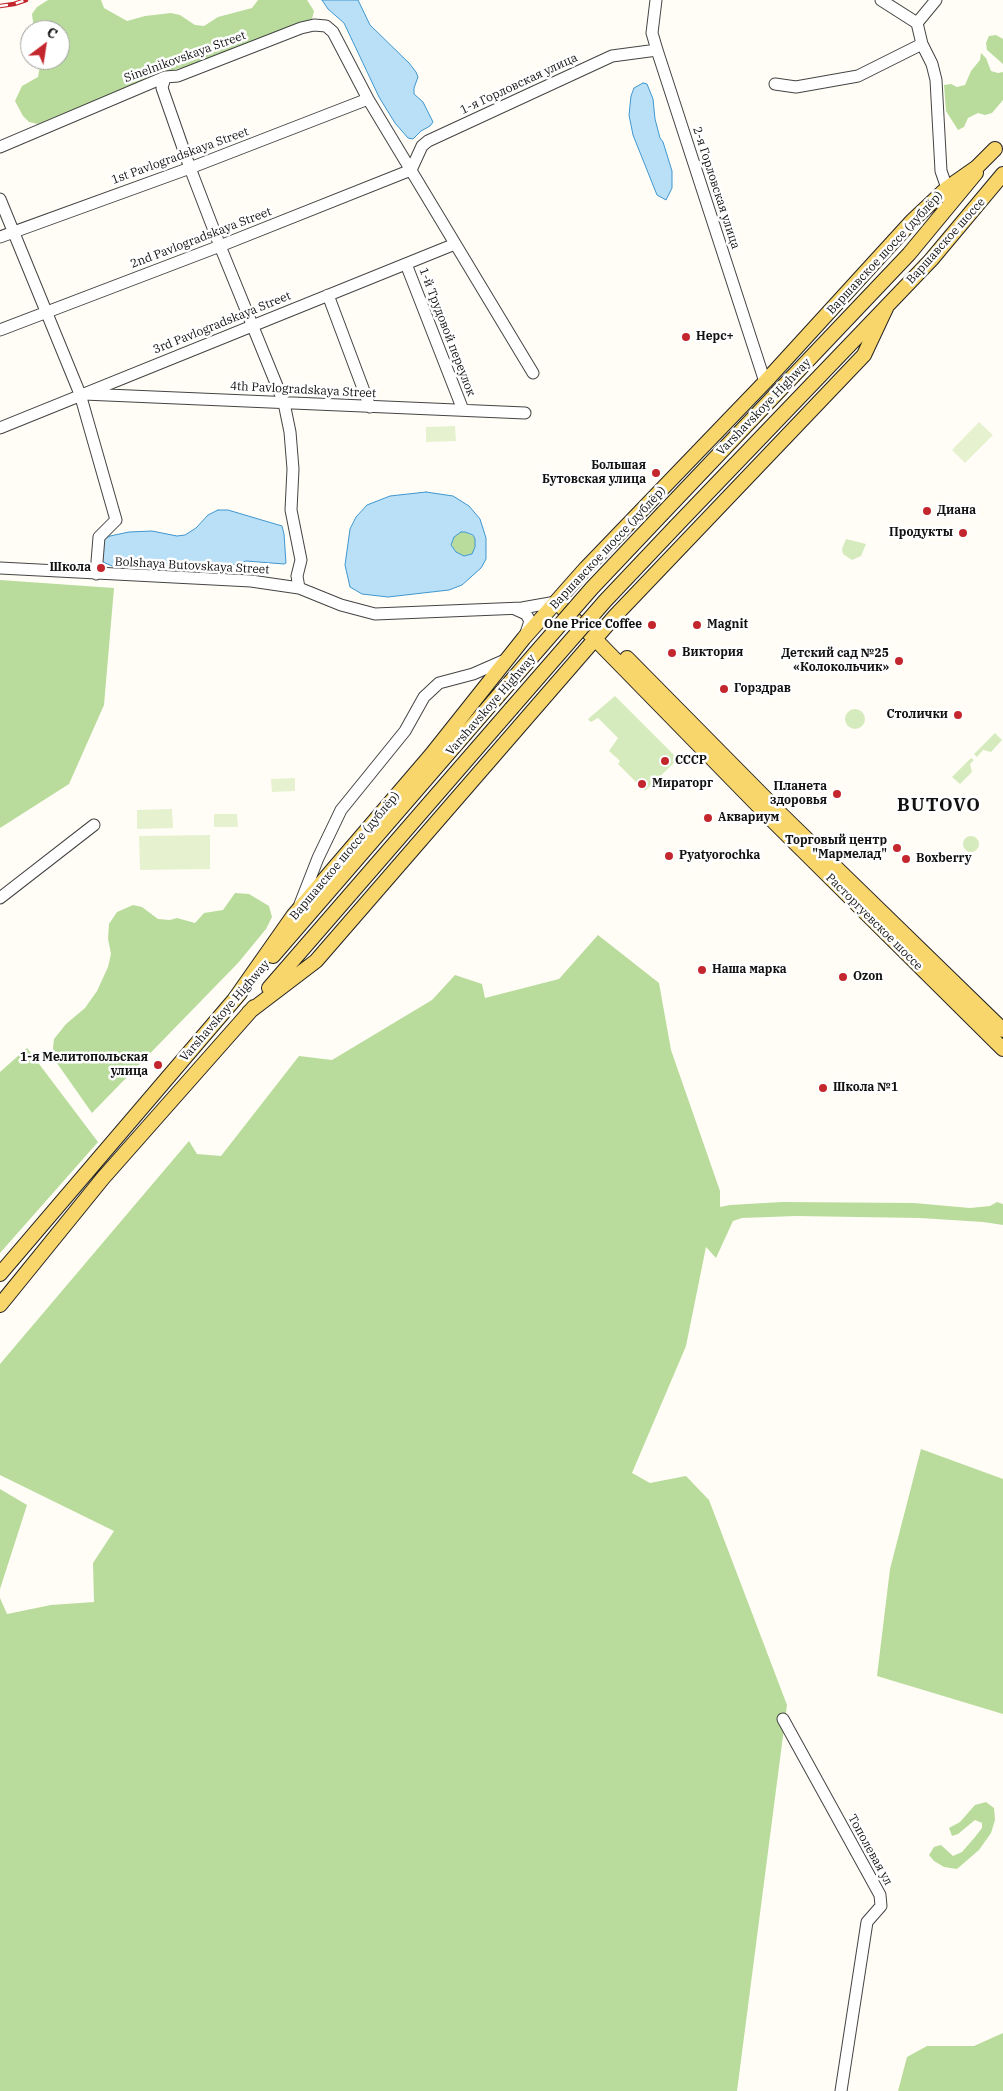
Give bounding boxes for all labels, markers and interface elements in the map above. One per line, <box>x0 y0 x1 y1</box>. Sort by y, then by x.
north arrow <box>20 20 70 70</box>
text: С <box>44 23 61 43</box>
street label: Sinelnikovskaya Street <box>122 28 248 86</box>
street label: 1-я Горловская улица <box>458 50 580 118</box>
street label: 1st Pavlogradskaya Street <box>110 124 250 188</box>
street label: 2-я Горловская улица <box>689 125 743 251</box>
street label: Варшавское шоссе (дублёр) <box>824 188 946 318</box>
street label: Варшавское шоссе <box>904 195 988 287</box>
street label: 2nd Pavlogradskaya Street <box>129 204 273 272</box>
street label: 1-й Трудовой переулок <box>416 266 478 398</box>
street label: 3rd Pavlogradskaya Street <box>151 289 293 357</box>
place label: Нерс+ <box>696 330 734 344</box>
marker: Нерс+ <box>680 331 692 343</box>
street label: Varshavskoye Highway <box>714 355 814 459</box>
street label: 4th Pavlogradskaya Street <box>229 379 377 401</box>
place label: Большая Бутовская улица <box>542 459 646 487</box>
marker: Большая Бутовская улица <box>650 467 662 479</box>
street label: Варшавское шоссе (дублёр) <box>547 483 669 613</box>
place label: Диана <box>937 504 976 518</box>
marker: Диана <box>921 505 933 517</box>
place label: Продукты <box>889 526 953 540</box>
marker: Продукты <box>957 527 969 539</box>
street label: Bolshaya Butovskaya Street <box>114 555 270 577</box>
place label: Школа <box>50 561 91 575</box>
marker: Школа <box>95 562 107 574</box>
place label: One Price Coffee <box>544 618 642 632</box>
place label: Magnit <box>707 618 748 632</box>
marker: One Price Coffee <box>646 619 658 631</box>
marker: Magnit <box>691 619 703 631</box>
place label: Виктория <box>682 646 743 660</box>
marker: Виктория <box>666 647 678 659</box>
place label: Детский сад №25 «Колокольчик» <box>781 647 889 675</box>
street label: Varshavskoye Highway <box>443 651 539 759</box>
marker: Детский сад №25 «Колокольчик» <box>893 655 905 667</box>
place label: Горздрав <box>734 682 791 696</box>
marker: Горздрав <box>718 683 730 695</box>
place label: Столички <box>886 708 948 722</box>
marker: Столички <box>952 709 964 721</box>
place label: СССР <box>675 754 707 768</box>
marker: СССР <box>659 755 671 767</box>
place label: Мираторг <box>652 777 713 791</box>
marker: Мираторг <box>636 778 648 790</box>
place label: Планета здоровья <box>770 780 827 808</box>
marker: Планета здоровья <box>831 788 843 800</box>
street label: Варшавское шоссе (дублёр) <box>287 789 403 923</box>
district label: BUTOVO <box>896 795 982 817</box>
place label: Аквариум <box>718 811 779 825</box>
marker: Аквариум <box>702 812 714 824</box>
place label: Торговый центр "Мармелад" <box>785 834 887 862</box>
marker: Торговый центр "Мармелад" <box>891 842 903 854</box>
place label: Pyatyorochka <box>679 849 760 863</box>
marker: Pyatyorochka <box>663 850 675 862</box>
place label: Boxberry <box>916 852 972 866</box>
marker: Boxberry <box>900 853 912 865</box>
street label: Расторгуевское шоссе <box>823 871 925 973</box>
street label: Varshavskoye Highway <box>177 957 273 1065</box>
place label: Наша марка <box>712 963 787 977</box>
marker: Наша марка <box>696 964 708 976</box>
place label: Ozon <box>853 970 883 984</box>
marker: Ozon <box>837 971 849 983</box>
place label: 1-я Мелитопольская улица <box>20 1051 148 1079</box>
marker: 1-я Мелитопольская улица <box>152 1059 164 1071</box>
place label: Школа №1 <box>833 1081 898 1095</box>
marker: Школа №1 <box>817 1082 829 1094</box>
street label: Тополевая ул <box>845 1812 895 1888</box>

